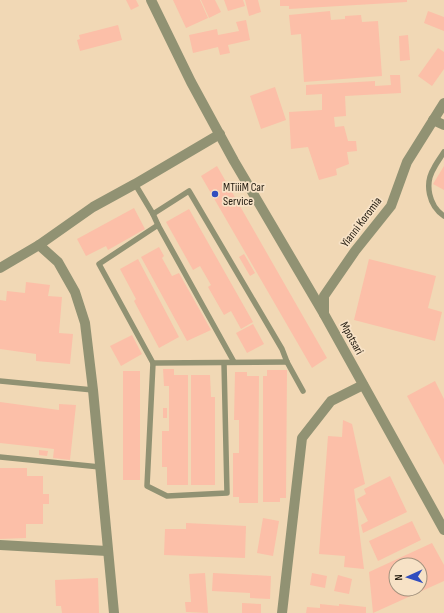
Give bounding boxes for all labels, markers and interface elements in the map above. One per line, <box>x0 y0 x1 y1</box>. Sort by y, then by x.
place label: MTiiiM Car Service <box>223 180 265 209</box>
marker: MTiiiM Car Service <box>210 189 220 199</box>
street label: Yianni Koromia <box>338 194 385 250</box>
street label: Mpotsari <box>336 319 367 357</box>
north arrow <box>388 557 428 597</box>
text: N <box>392 574 405 581</box>

